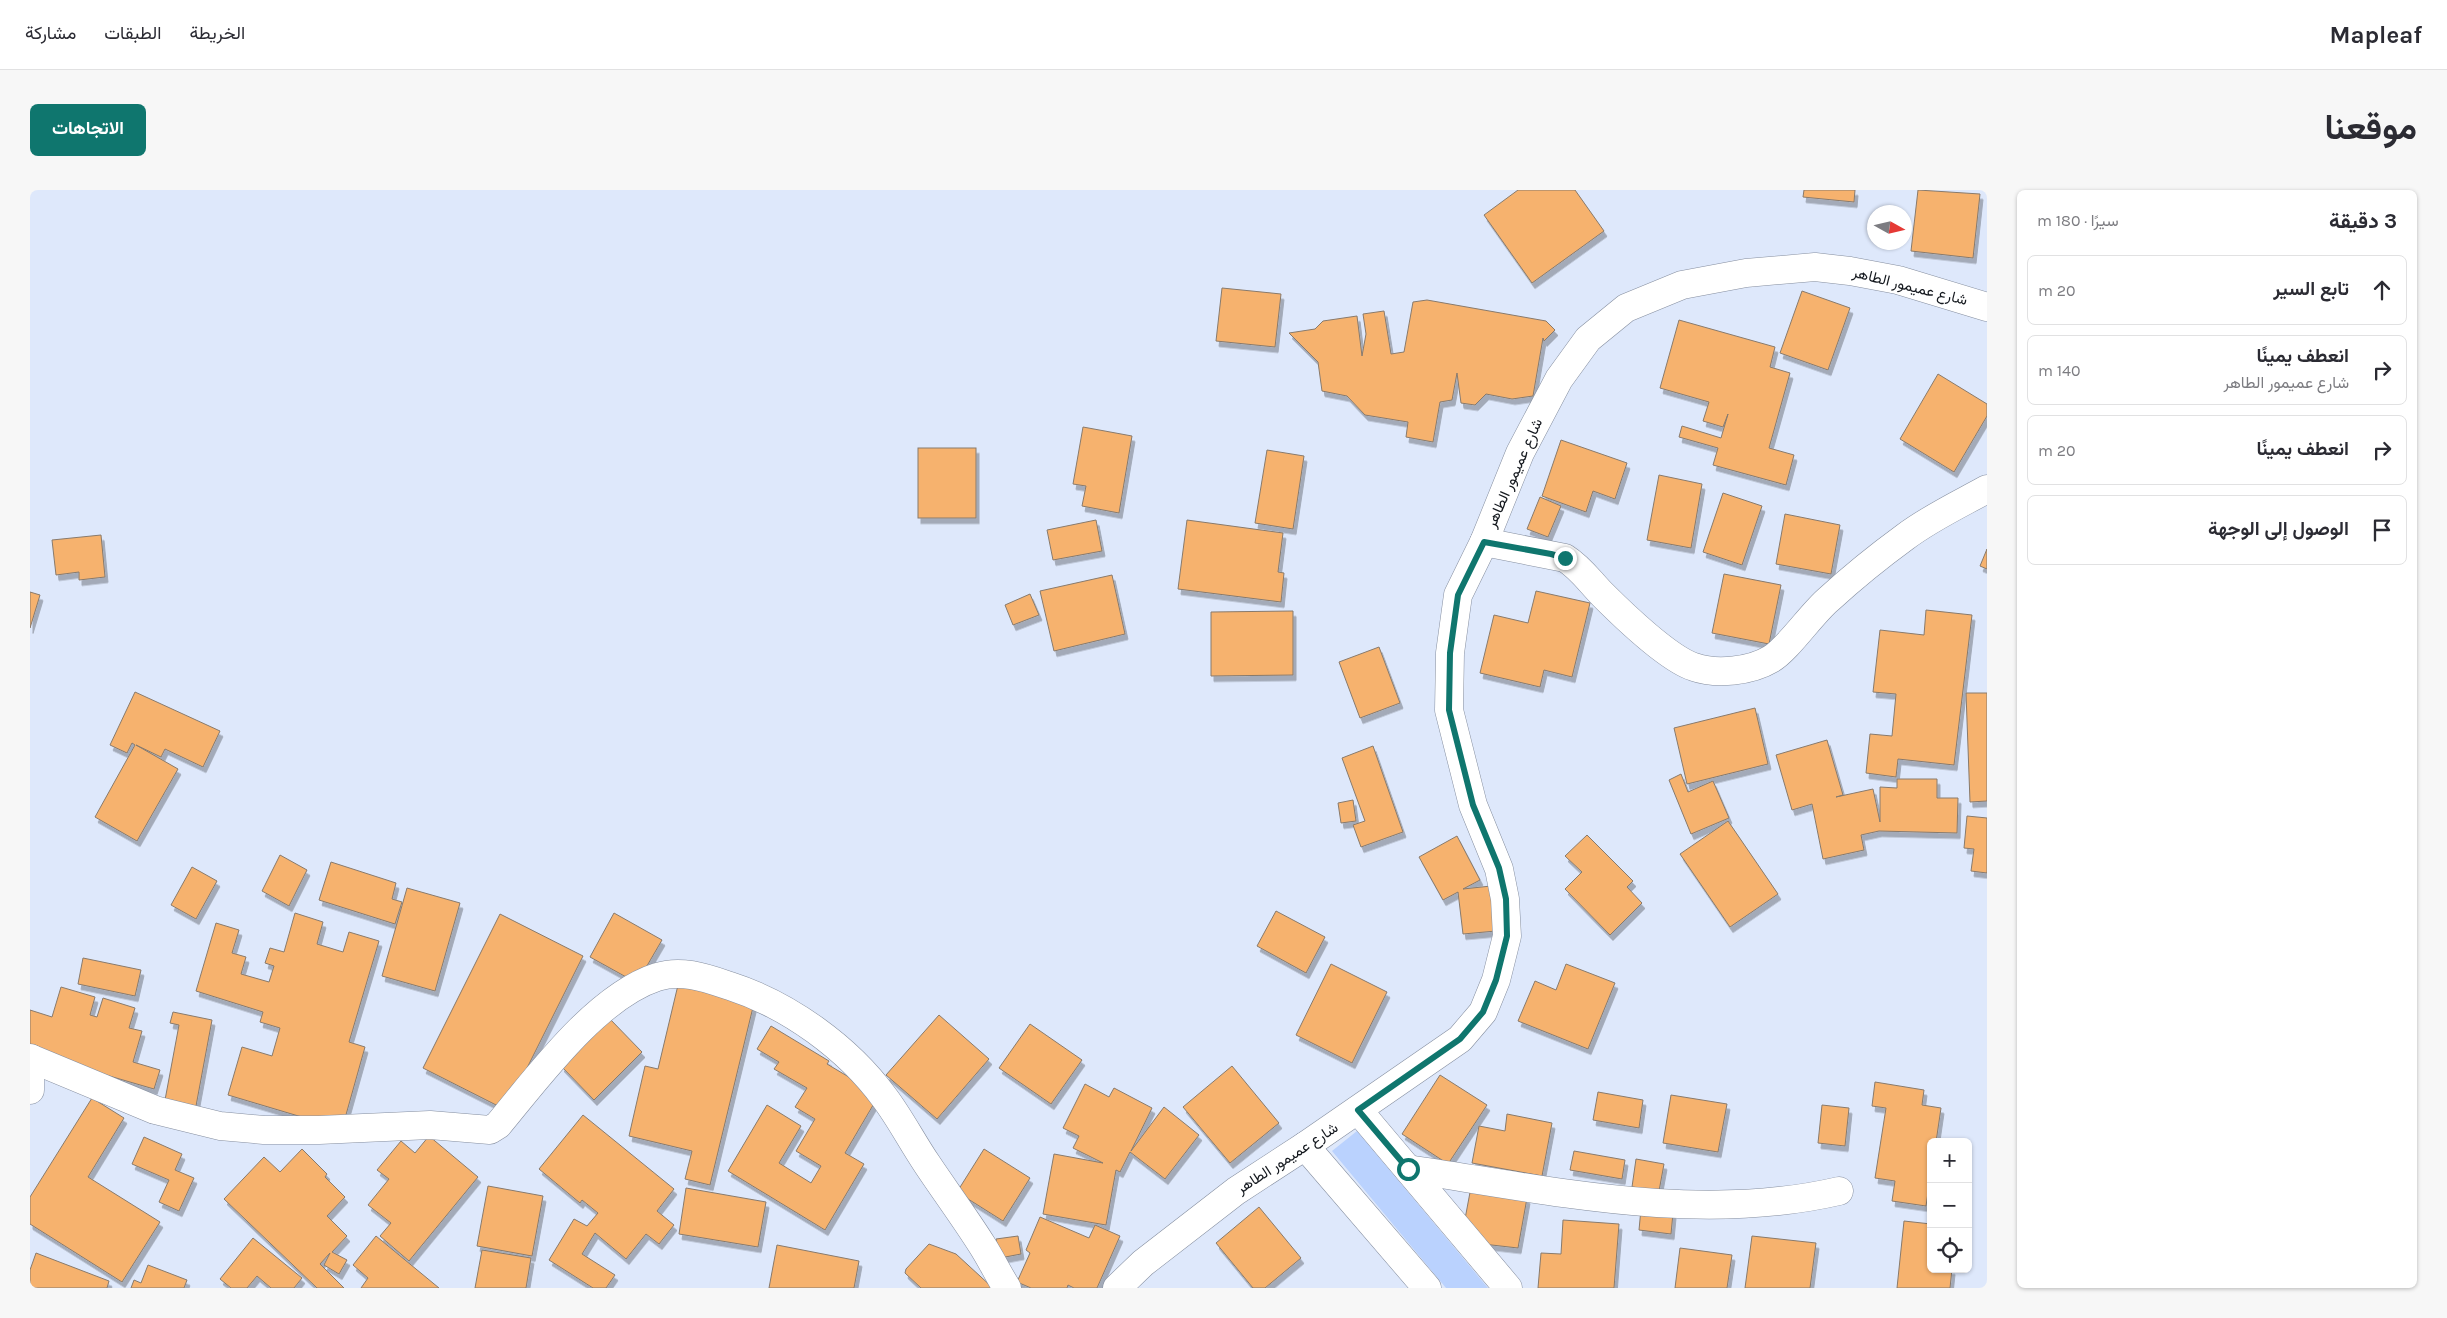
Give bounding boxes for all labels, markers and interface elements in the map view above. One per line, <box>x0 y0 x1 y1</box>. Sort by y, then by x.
text: Mapleaf <box>2329 21 2422 49</box>
text: مشاركة <box>25 22 76 44</box>
text: الطبقات <box>104 22 161 44</box>
text: الخريطة <box>189 22 245 44</box>
button: الاتجاهات <box>30 104 146 156</box>
text: موقعنا <box>2324 107 2417 148</box>
north arrow <box>1867 205 1912 250</box>
text: 3 دقيقة <box>2329 209 2397 233</box>
text: سيرًا · 180 m <box>2037 211 2119 230</box>
street label: شارع عميمور الطاهر <box>1849 263 1969 311</box>
icon: ahead <box>2368 276 2396 304</box>
text: تابع السير <box>2273 278 2349 300</box>
text: 20 m <box>2038 281 2076 300</box>
text: انعطف يمينًا <box>2257 345 2349 367</box>
icon: right <box>2368 356 2396 384</box>
text: 140 m <box>2038 361 2081 380</box>
text: شارع عميمور الطاهر <box>2224 373 2349 392</box>
street label: شارع عميمور الطاهر <box>1481 415 1548 532</box>
icon: right <box>2368 436 2396 464</box>
text: انعطف يمينًا <box>2257 438 2349 460</box>
text: 20 m <box>2038 441 2076 460</box>
icon: arrive <box>2368 516 2396 544</box>
text: الوصول إلى الوجهة <box>2208 518 2349 540</box>
route end <box>1554 547 1577 570</box>
street label: شارع عميمور الطاهر <box>1232 1118 1342 1200</box>
map controls <box>1927 1138 1972 1273</box>
button: + <box>1927 1138 1972 1183</box>
route start <box>1397 1158 1420 1181</box>
button: − <box>1927 1183 1972 1228</box>
button: locate <box>1927 1228 1972 1273</box>

